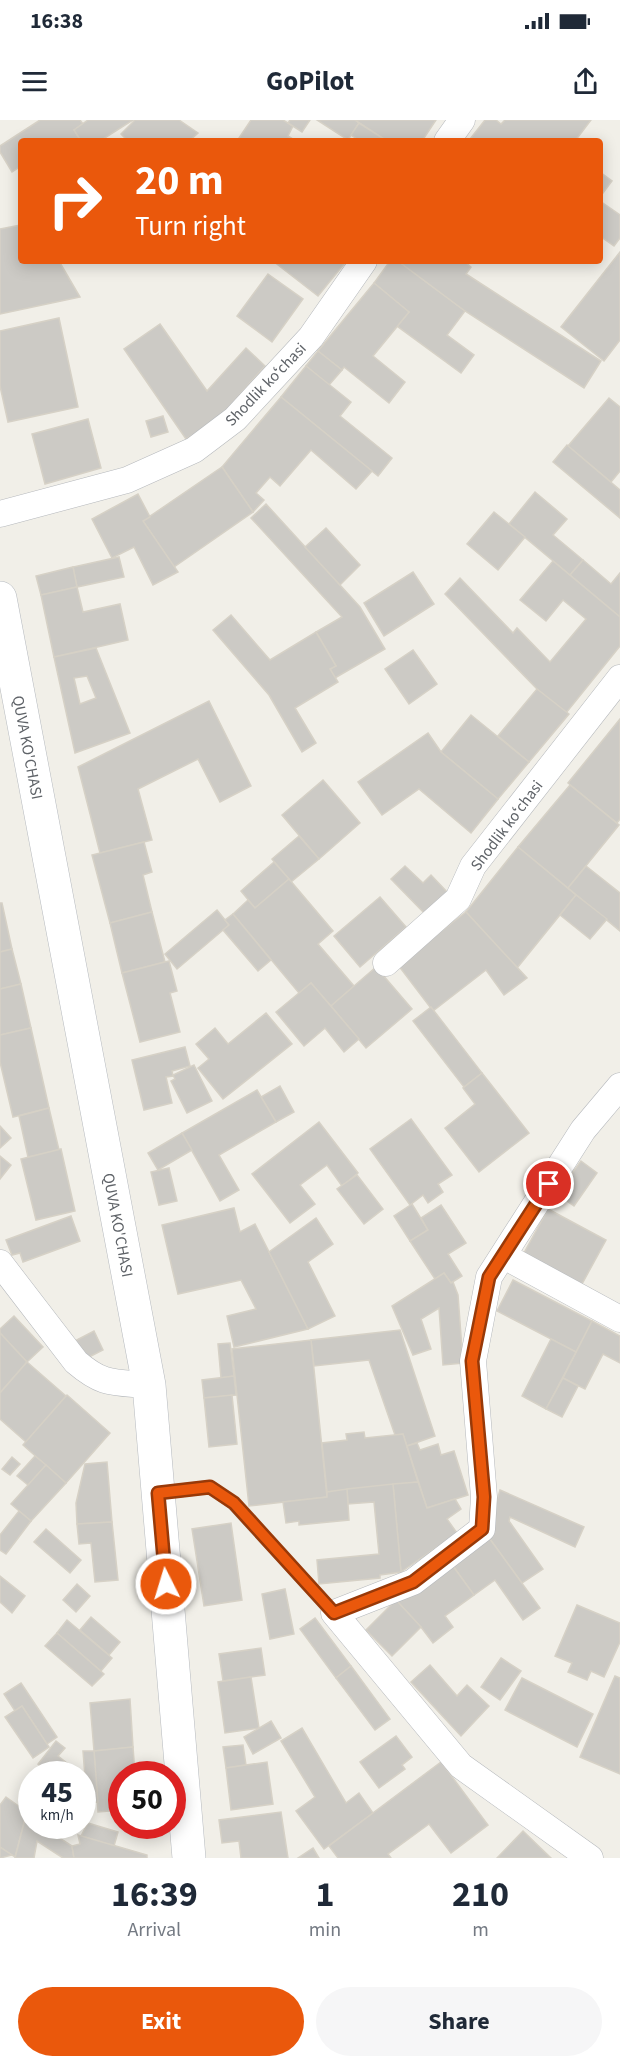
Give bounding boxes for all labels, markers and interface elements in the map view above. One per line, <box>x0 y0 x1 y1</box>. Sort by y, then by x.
text: 16:38 <box>30 5 83 37</box>
text: GoPilot <box>266 62 354 101</box>
icon: menu <box>18 65 51 98</box>
icon: share <box>569 65 602 98</box>
text: 20 m <box>135 151 224 211</box>
icon: right <box>36 162 114 240</box>
text: Turn right <box>135 207 246 246</box>
street label: Shodlik koʻchasi <box>220 338 311 431</box>
street label: QUVA KO'CHASI <box>7 694 48 801</box>
street label: Shodlik koʻchasi <box>465 776 548 875</box>
pin <box>523 1158 574 1209</box>
icon: arrive <box>532 1167 565 1200</box>
street label: QUVA KO'CHASI <box>97 1171 138 1279</box>
position arrow <box>134 1552 198 1616</box>
speed limit sign: 50 <box>108 1761 186 1839</box>
text: 45 <box>41 1771 73 1814</box>
text: km/h <box>40 1805 74 1826</box>
text: 16:39 <box>111 1869 198 1920</box>
text: 1 <box>315 1869 334 1920</box>
text: 210 <box>452 1869 509 1920</box>
text: Arrival <box>127 1916 181 1944</box>
text: min <box>309 1916 341 1944</box>
text: m <box>472 1916 489 1944</box>
button: Exit <box>18 1987 304 2056</box>
button: Share <box>316 1987 602 2056</box>

